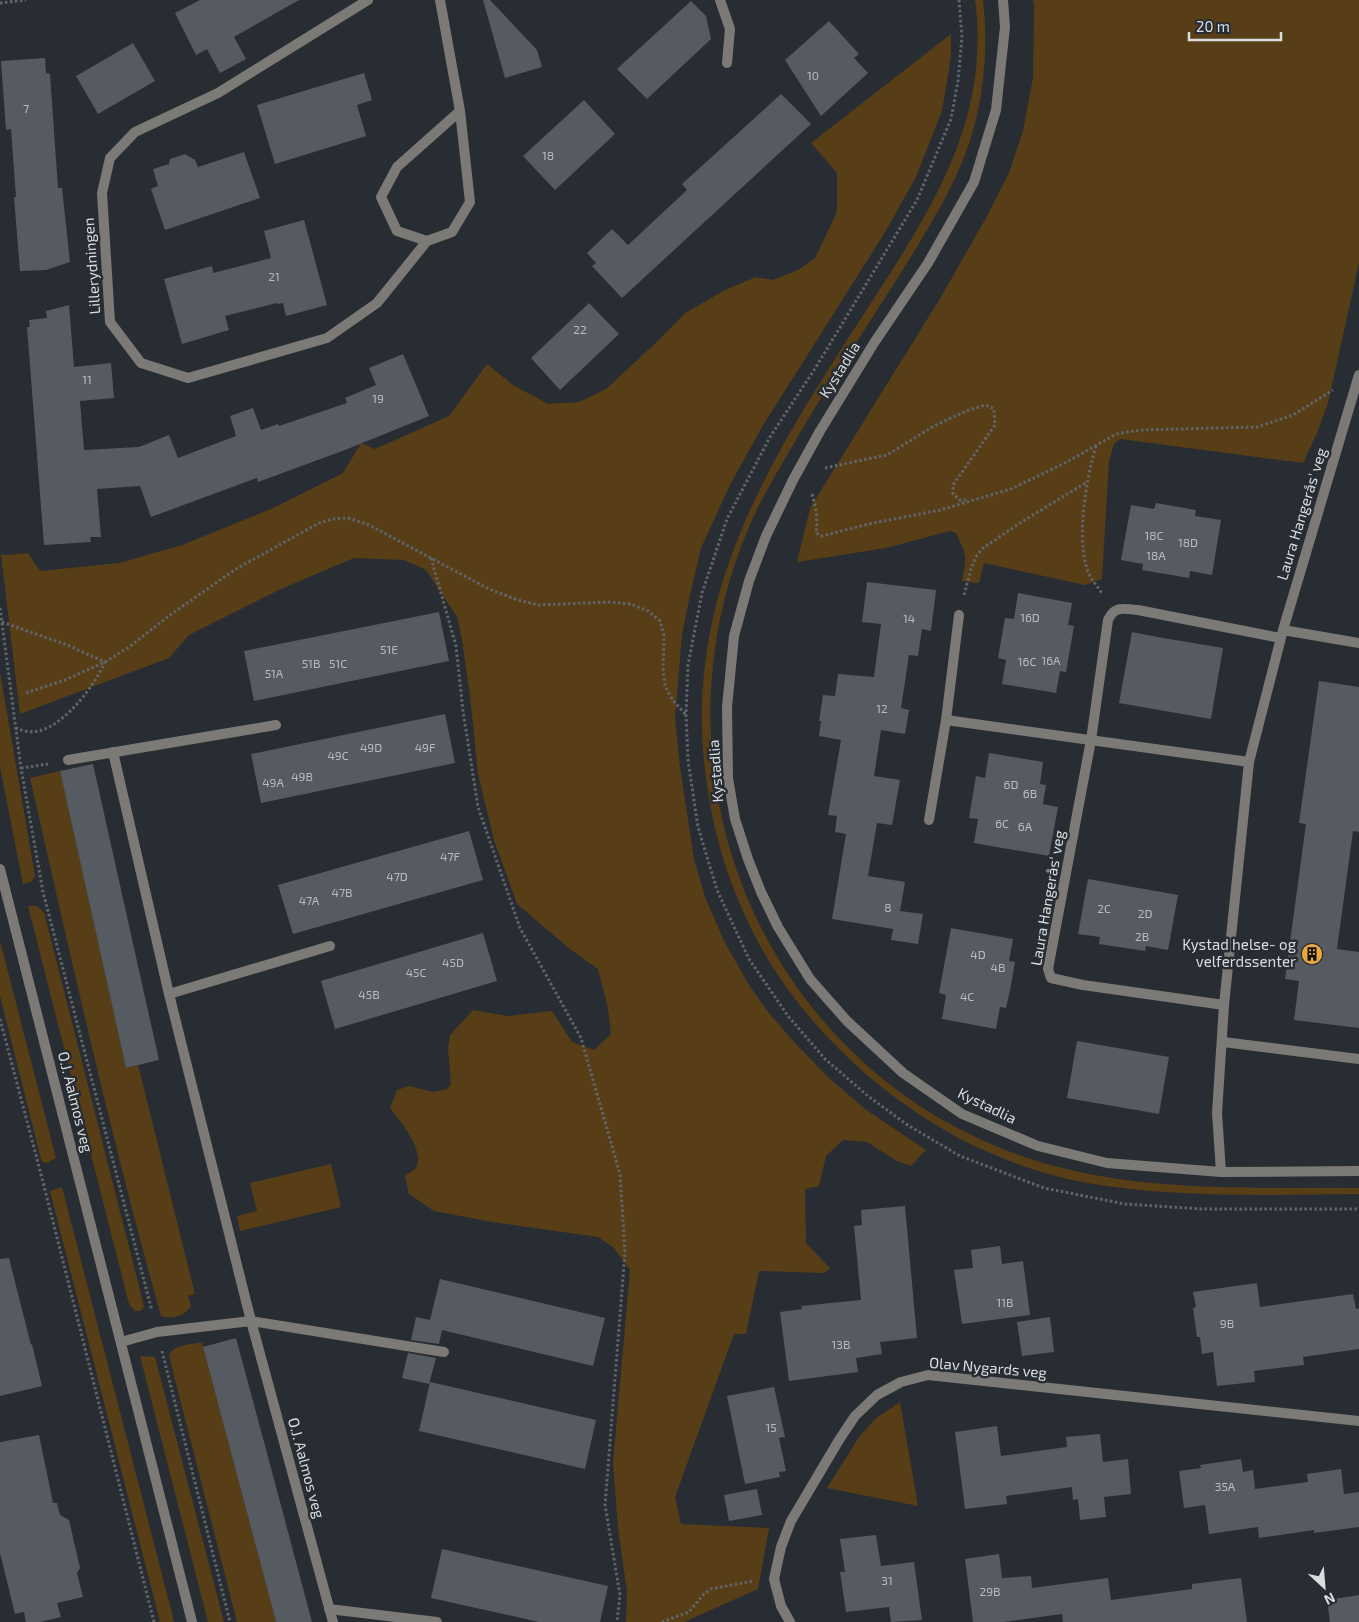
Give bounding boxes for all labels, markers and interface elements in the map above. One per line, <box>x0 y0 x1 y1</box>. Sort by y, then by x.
scale bar <box>1189 10 1282 42</box>
text: 20 m <box>1196 17 1230 35</box>
house number: 10 <box>807 68 819 82</box>
house number: 7 <box>23 101 29 115</box>
house number: 18 <box>542 148 554 162</box>
street label: Lillerydningen <box>79 217 103 315</box>
house number: 21 <box>268 269 280 283</box>
house number: 22 <box>573 322 587 336</box>
street label: Kystadlia <box>815 338 863 401</box>
house number: 11 <box>82 372 92 386</box>
house number: 19 <box>372 391 384 405</box>
street label: Laura Hangerås' veg <box>1272 445 1330 582</box>
house number: 18C <box>1145 528 1164 542</box>
house number: 18D <box>1178 535 1198 549</box>
house number: 18A <box>1146 548 1166 562</box>
house number: 16D <box>1020 610 1040 624</box>
house number: 14 <box>903 611 915 625</box>
house number: 51E <box>380 642 398 656</box>
house number: 16A <box>1041 653 1061 667</box>
house number: 16C <box>1018 654 1036 668</box>
house number: 51B <box>302 656 320 670</box>
house number: 51C <box>329 656 347 670</box>
house number: 51A <box>265 666 284 680</box>
house number: 12 <box>876 701 888 715</box>
street label: Kystadlia <box>704 739 726 803</box>
house number: 49D <box>360 740 382 754</box>
house number: 49F <box>415 740 436 754</box>
house number: 49C <box>327 748 349 762</box>
house number: 49B <box>291 769 313 783</box>
house number: 49A <box>262 775 284 789</box>
house number: 6D <box>1004 777 1018 791</box>
house number: 6B <box>1023 786 1037 800</box>
house number: 6C <box>995 816 1009 830</box>
house number: 6A <box>1018 819 1033 833</box>
street label: Laura Hangerås' veg <box>1026 828 1068 967</box>
house number: 47F <box>440 849 461 863</box>
house number: 47D <box>386 869 408 883</box>
house number: 47B <box>332 885 352 899</box>
house number: 47A <box>299 893 320 907</box>
house number: 8 <box>884 900 892 914</box>
house number: 2C <box>1097 901 1111 915</box>
house number: 2D <box>1138 906 1152 920</box>
house number: 2B <box>1135 929 1149 943</box>
place label: Kystad helse- og velferdssenter <box>1182 935 1297 970</box>
building icon: Kystad helse- og velferdssenter <box>1300 942 1324 966</box>
house number: 4D <box>970 947 986 961</box>
house number: 45D <box>442 955 464 969</box>
house number: 4B <box>991 960 1005 974</box>
house number: 45C <box>406 965 426 979</box>
house number: 45B <box>358 987 380 1001</box>
house number: 4C <box>960 989 974 1003</box>
street label: O.J. Aalmos veg <box>55 1049 97 1155</box>
street label: Kystadlia <box>955 1083 1020 1127</box>
house number: 11B <box>997 1295 1014 1309</box>
house number: 9B <box>1220 1316 1234 1330</box>
house number: 13B <box>832 1337 850 1351</box>
street label: Olav Nygards veg <box>929 1353 1048 1381</box>
street label: O.J. Aalmos veg <box>285 1415 329 1521</box>
house number: 15 <box>765 1420 777 1434</box>
house number: 35A <box>1215 1479 1236 1493</box>
north arrow <box>1299 1562 1349 1612</box>
house number: 31 <box>881 1573 893 1587</box>
house number: 29B <box>979 1584 1001 1598</box>
text: N <box>1322 1589 1338 1609</box>

